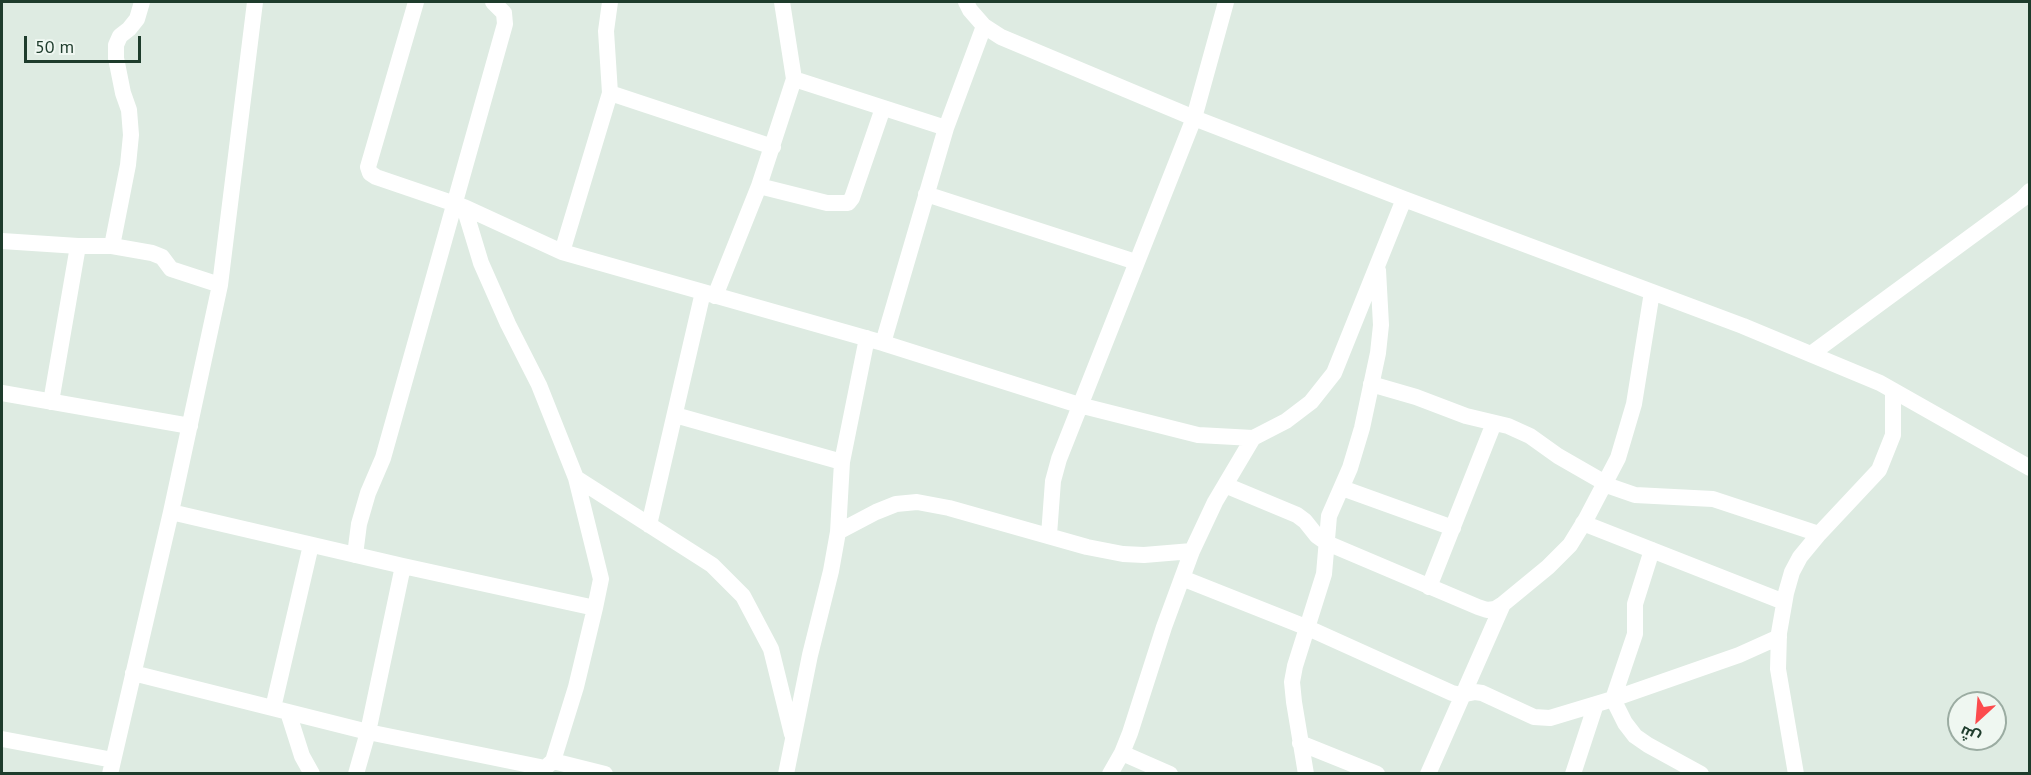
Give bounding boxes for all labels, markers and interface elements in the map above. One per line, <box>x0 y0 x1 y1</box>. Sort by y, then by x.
scale bar <box>27 24 144 62</box>
text: 50 m <box>35 35 74 58</box>
north arrow <box>1947 691 2007 751</box>
text: ش <box>1956 722 1984 749</box>

